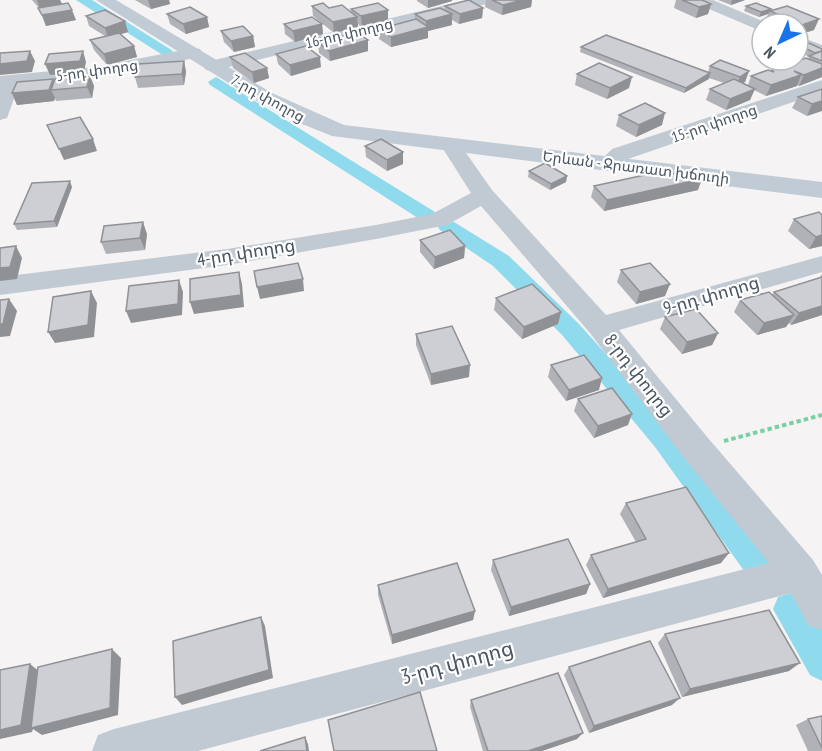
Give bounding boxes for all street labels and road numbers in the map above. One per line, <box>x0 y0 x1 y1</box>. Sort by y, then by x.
street label: 16-րդ փողոց <box>303 14 395 52</box>
street label: 5-րդ փողոց <box>55 55 139 85</box>
street label: 7-րդ փողոց <box>228 70 308 126</box>
street label: 15-րդ փողոց <box>669 100 759 146</box>
street label: Երևան - Ջրառատ խճուղի <box>541 146 731 188</box>
street label: 4-րդ փողոց <box>195 233 297 271</box>
street label: 9-րդ փողոց <box>660 270 762 320</box>
street label: 8-րդ փողոց <box>600 329 678 421</box>
street label: 3-րդ փողոց <box>398 634 516 690</box>

